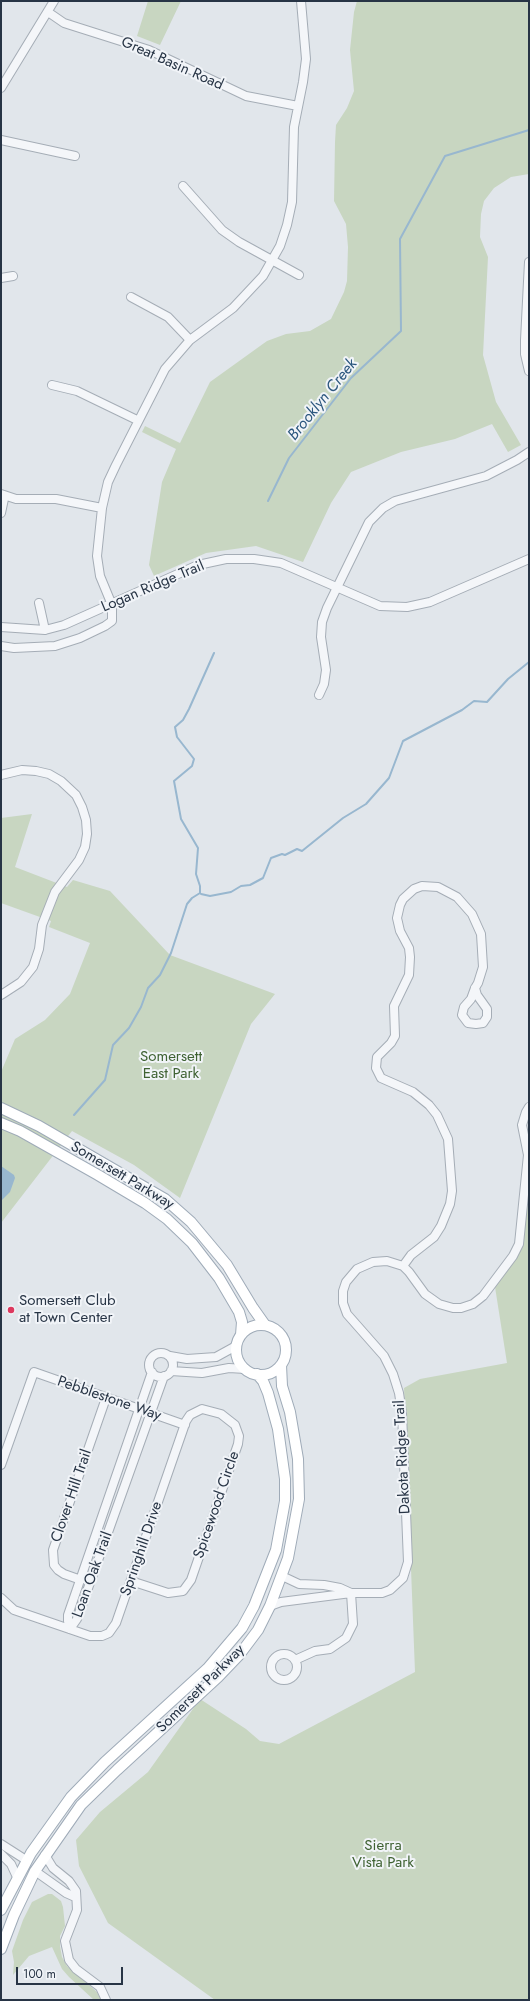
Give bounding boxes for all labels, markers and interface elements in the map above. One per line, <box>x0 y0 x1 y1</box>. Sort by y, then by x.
street label: Great Basin Road <box>118 33 226 95</box>
water label: Brooklyn Creek <box>284 355 362 445</box>
street label: Logan Ridge Trail <box>99 557 207 617</box>
park label: Somersett East Park <box>140 1048 202 1083</box>
street label: Somersett Parkway <box>67 1138 177 1214</box>
place label: Somersett Club at Town Center <box>19 1292 116 1327</box>
marker: Somersett Club at Town Center <box>6 1305 16 1315</box>
street label: Pebblestone Way <box>55 1373 163 1425</box>
street label: Dakota Ridge Trail <box>391 1399 415 1515</box>
street label: Clover Hill Trail <box>48 1447 96 1545</box>
street label: Spicewood Circle <box>190 1449 244 1561</box>
street label: Springhill Drive <box>117 1499 167 1599</box>
street label: Loan Oak Trail <box>69 1530 117 1620</box>
street label: Somersett Parkway <box>153 1641 249 1737</box>
park label: Sierra Vista Park <box>352 1837 414 1872</box>
scale bar <box>18 1959 125 1985</box>
text: 100 m <box>23 1965 56 1983</box>

